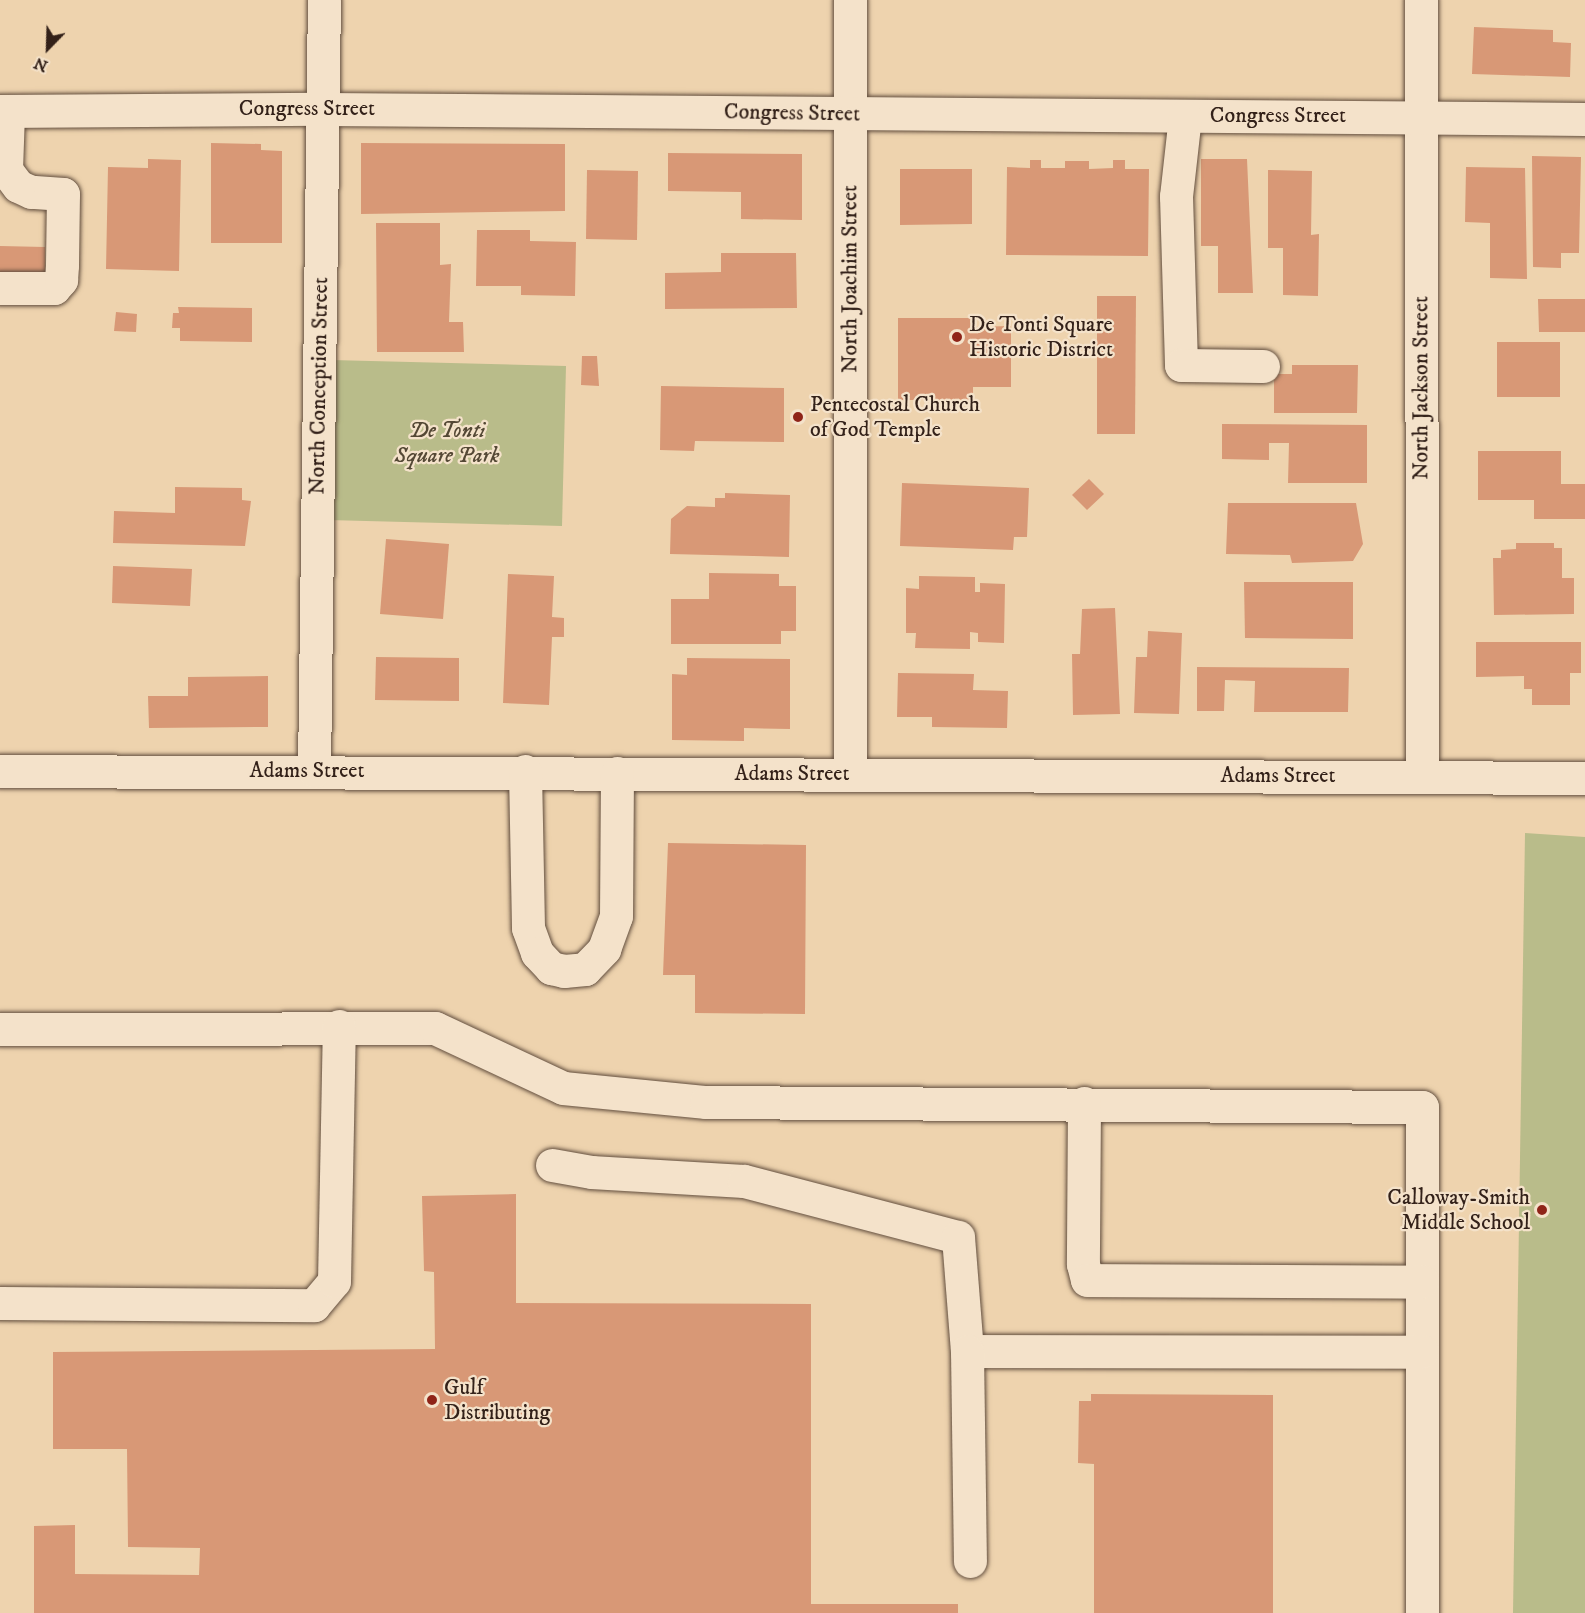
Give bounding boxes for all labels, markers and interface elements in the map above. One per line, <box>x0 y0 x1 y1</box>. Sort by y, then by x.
north arrow <box>18 18 78 78</box>
text: N <box>31 53 51 76</box>
street label: Congress Street <box>239 96 375 122</box>
street label: Congress Street <box>724 99 860 127</box>
street label: Congress Street <box>1210 103 1346 129</box>
street label: North Joachim Street <box>837 185 863 373</box>
street label: North Conception Street <box>304 277 334 495</box>
street label: North Jackson Street <box>1408 296 1434 480</box>
place label: De Tonti Square Historic District <box>969 311 1113 362</box>
marker: De Tonti Square Historic District <box>950 330 964 344</box>
place label: Pentecostal Church of God Temple <box>810 391 980 442</box>
marker: Pentecostal Church of God Temple <box>791 410 805 424</box>
park label: De Tonti Square Park <box>395 417 499 469</box>
street label: Adams Street <box>250 758 364 784</box>
street label: Adams Street <box>735 761 849 787</box>
street label: Adams Street <box>1221 763 1335 789</box>
place label: Calloway-Smith Middle School <box>1387 1184 1530 1236</box>
marker: Calloway-Smith Middle School <box>1535 1203 1549 1217</box>
place label: Gulf Distributing <box>444 1374 550 1426</box>
marker: Gulf Distributing <box>425 1393 439 1407</box>

